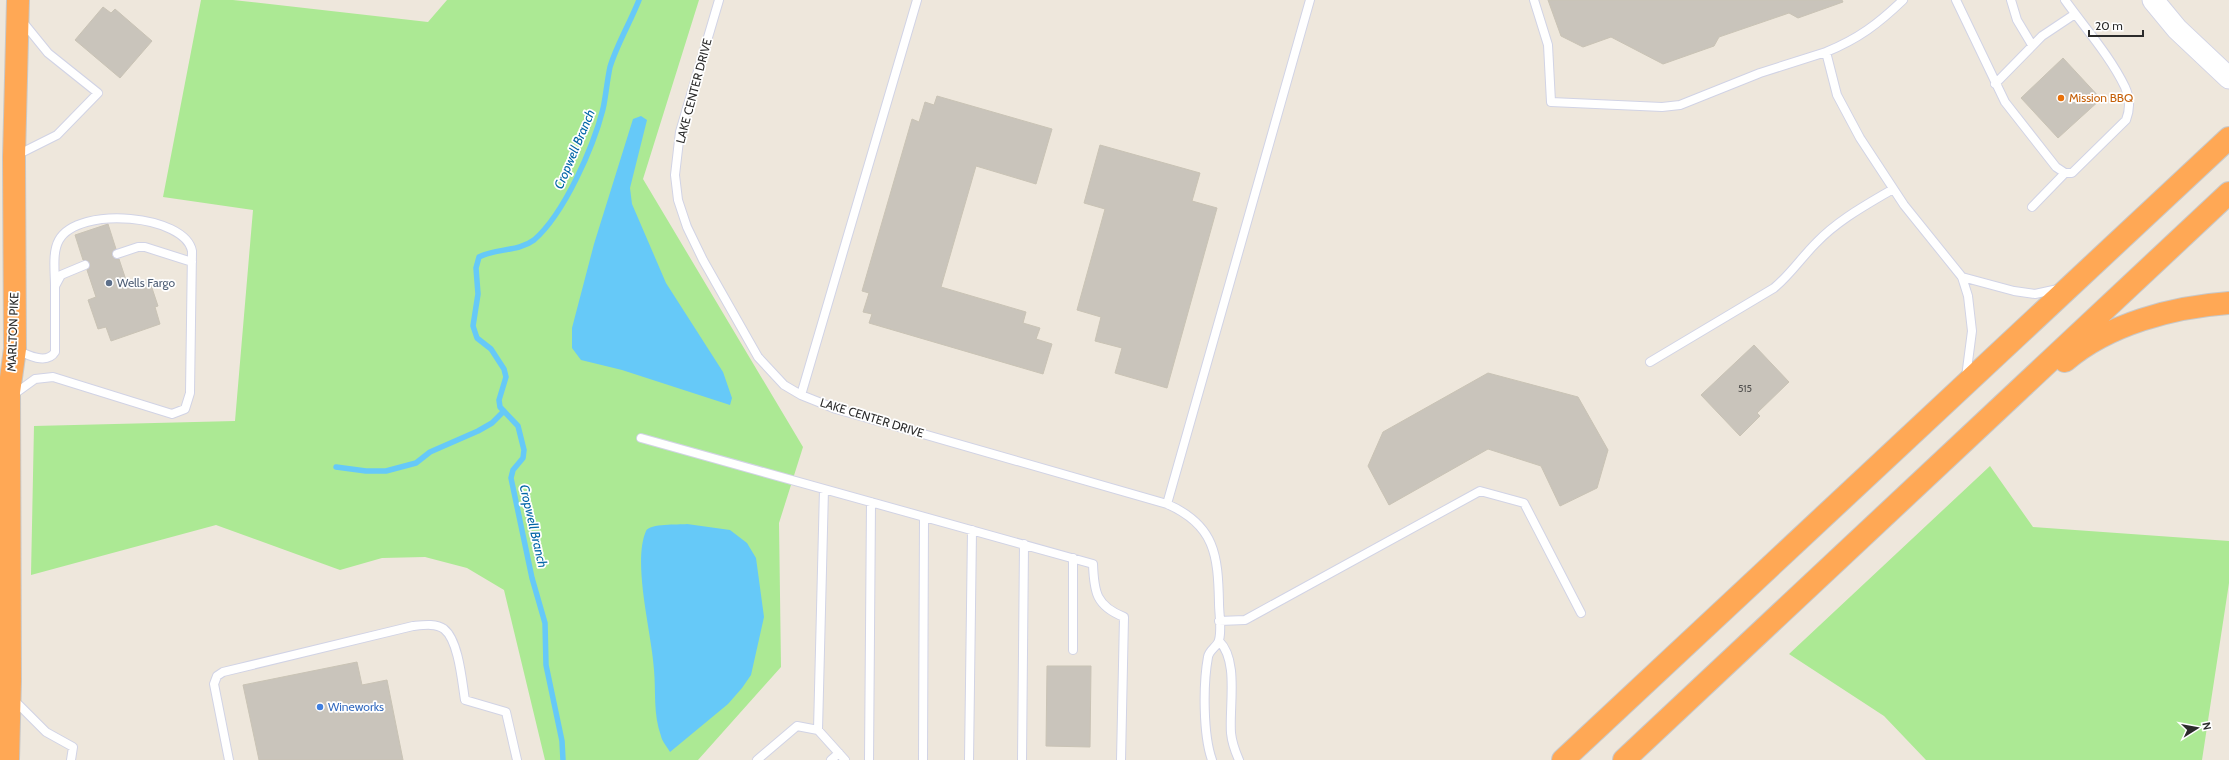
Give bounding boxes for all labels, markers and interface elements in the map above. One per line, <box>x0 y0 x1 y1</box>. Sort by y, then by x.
scale bar <box>2089 12 2143 38</box>
text: 20 m <box>2095 18 2123 33</box>
street label: LAKE CENTER DRIVE <box>672 36 715 145</box>
place label: Mission BBQ <box>2069 90 2133 105</box>
marker: Mission BBQ <box>2056 93 2066 103</box>
water label: Cropwell Branch <box>550 107 598 191</box>
place label: Wells Fargo <box>117 275 175 290</box>
marker: Wells Fargo <box>104 278 114 288</box>
street label: MARLTON PIKE <box>4 292 21 372</box>
house number: 515 <box>1738 382 1752 395</box>
street label: LAKE CENTER DRIVE <box>818 395 926 441</box>
water label: Cropwell Branch <box>517 483 551 569</box>
place label: Wineworks <box>328 699 384 714</box>
marker: Wineworks <box>315 702 325 712</box>
north arrow <box>2177 708 2217 748</box>
text: N <box>2199 721 2214 731</box>

